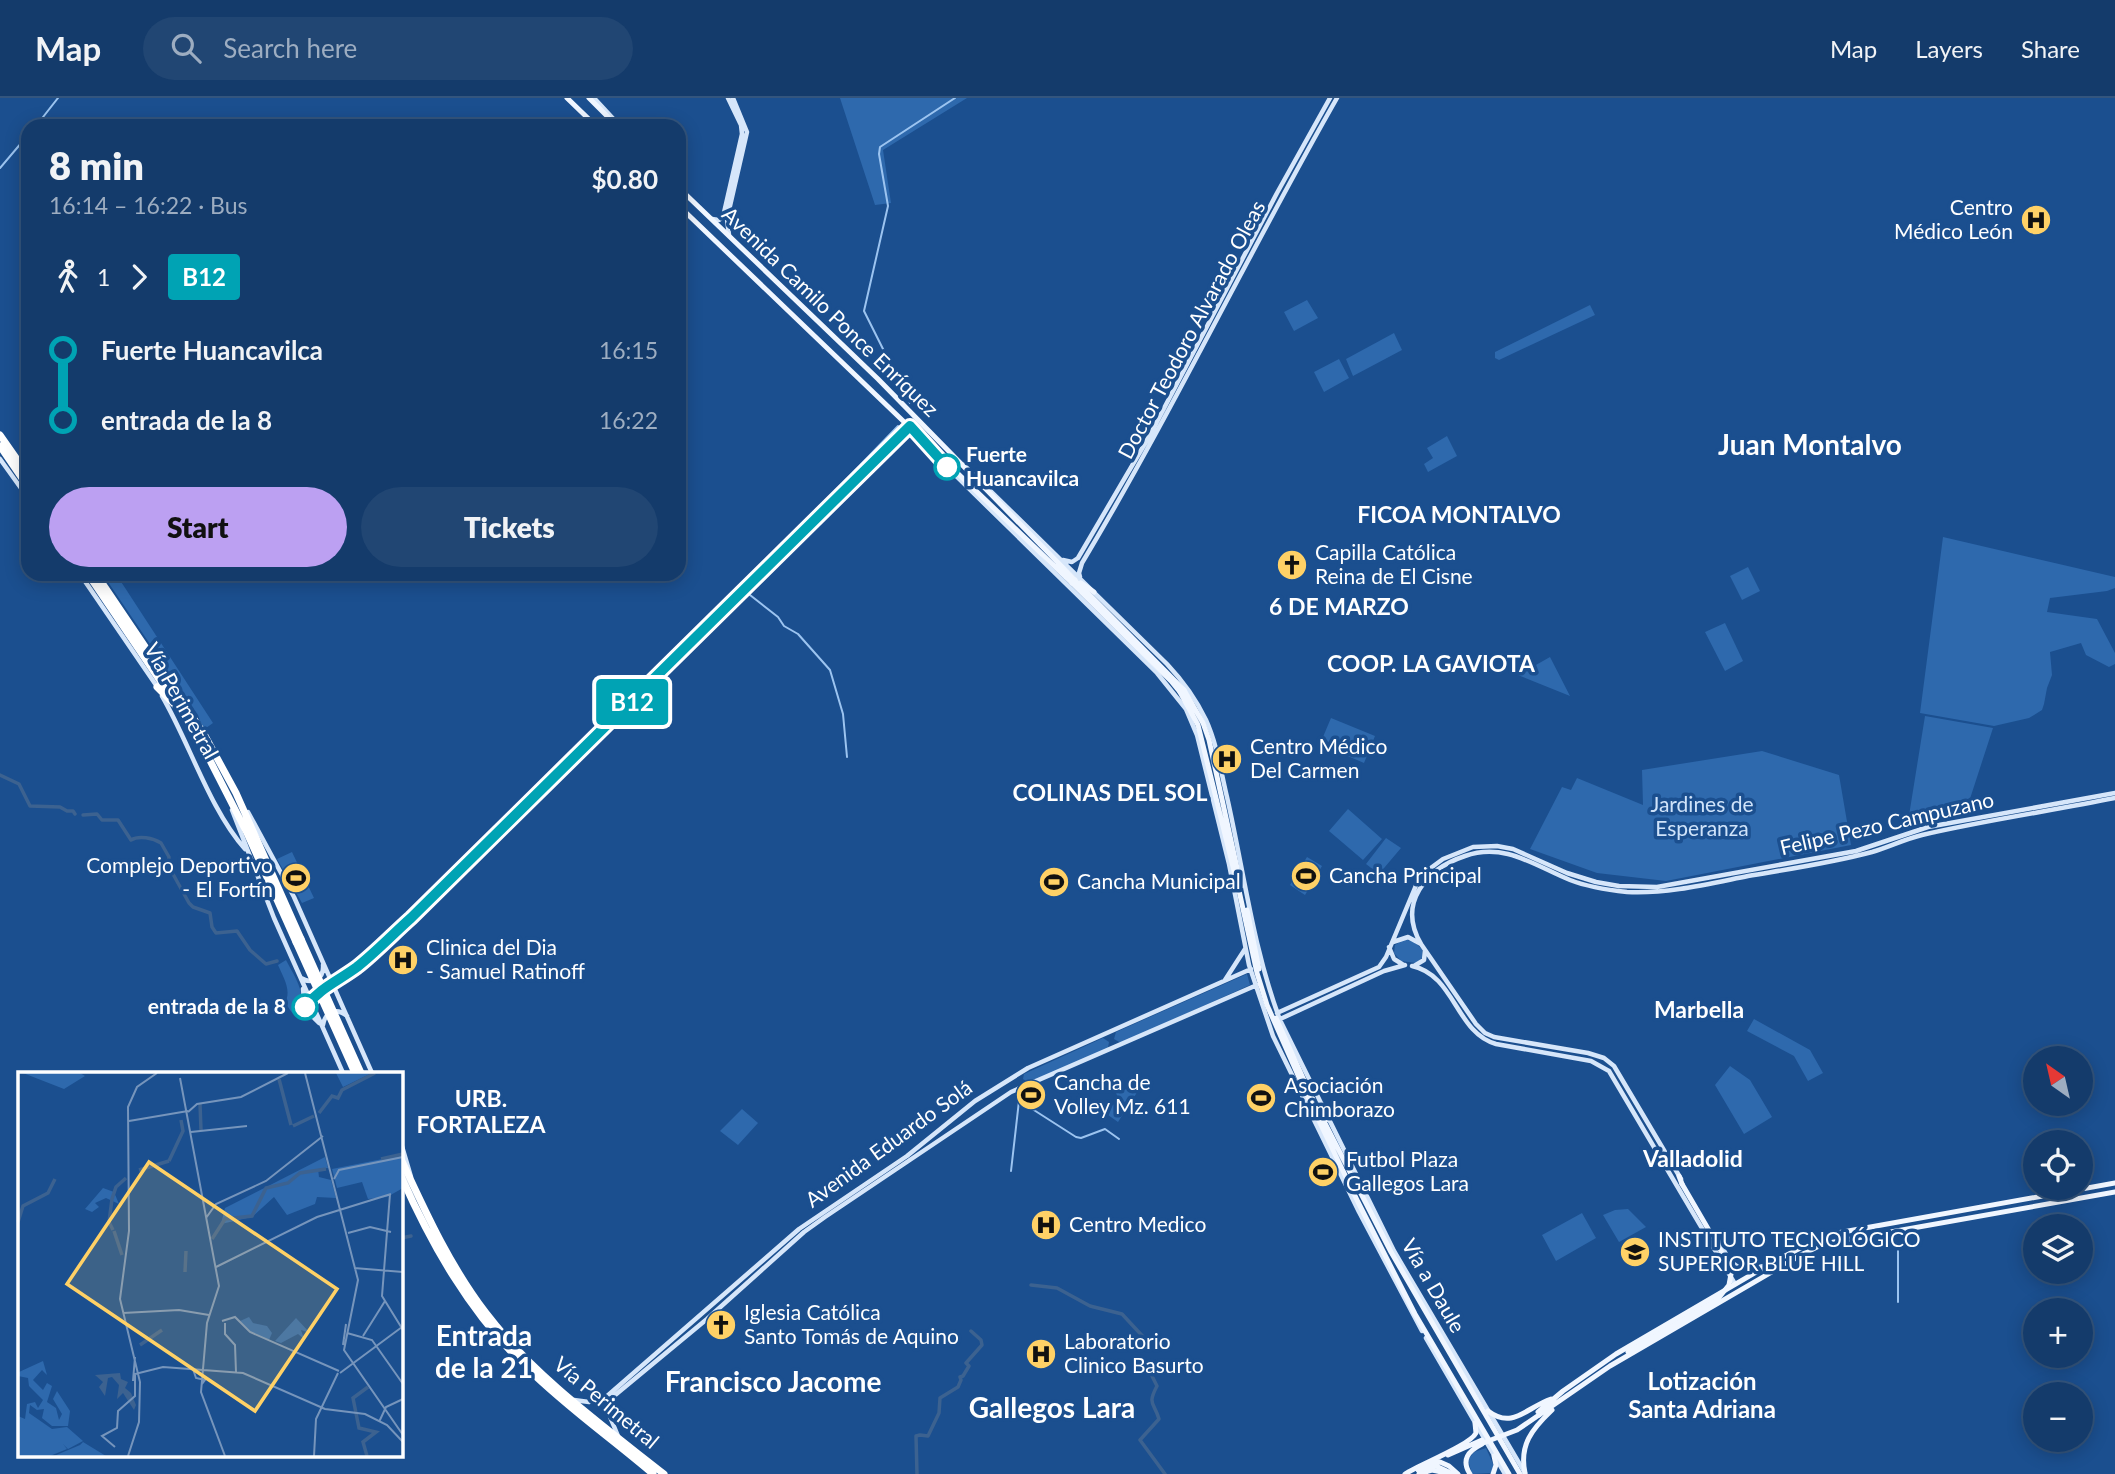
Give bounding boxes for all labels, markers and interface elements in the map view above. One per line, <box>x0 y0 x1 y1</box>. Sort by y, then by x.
search box <box>143 17 633 80</box>
text: Map <box>35 28 101 68</box>
icon: search <box>167 29 205 67</box>
text: Search here <box>223 32 357 64</box>
text: Map <box>1830 34 1877 63</box>
text: Layers <box>1915 34 1983 63</box>
text: Share <box>2021 34 2080 63</box>
text: 8 min <box>49 142 144 188</box>
text: $0.80 <box>592 163 658 195</box>
text: 16:14 – 16:22 · Bus <box>49 191 248 219</box>
place label: Centro Médico León <box>1894 194 2013 243</box>
street label: Doctor Teodoro Alvarado Oleas <box>1112 196 1269 463</box>
street label: Avenida Camilo Ponce Enríquez <box>718 201 944 421</box>
hospital icon: Centro Médico León <box>2019 203 2053 237</box>
icon: walk <box>49 258 87 296</box>
icon: forward <box>120 258 158 296</box>
text: B12 <box>182 262 226 291</box>
text: 1 <box>97 263 110 291</box>
text: Fuerte Huancavilca <box>101 334 323 366</box>
text: 16:15 <box>599 336 658 364</box>
text: entrada de la 8 <box>101 404 272 436</box>
text: 16:22 <box>599 406 658 434</box>
district label: Juan Montalvo <box>1718 427 1902 461</box>
place label: Fuerte Huancavilca <box>966 441 1079 490</box>
marker: Fuerte Huancavilca <box>934 454 960 480</box>
button: Start <box>49 487 347 567</box>
button: Tickets <box>361 487 658 567</box>
district label: FICOA MONTALVO <box>1357 500 1561 528</box>
place label: Capilla Católica Reina de El Cisne <box>1315 539 1473 588</box>
church icon: Capilla Católica Reina de El Cisne <box>1275 548 1309 582</box>
district label: 6 DE MARZO <box>1269 592 1409 620</box>
street label: Vía Perimetral <box>140 638 225 763</box>
district label: COOP. LA GAVIOTA <box>1327 649 1536 677</box>
line badge: B12 <box>592 679 672 725</box>
text: B12 <box>610 687 654 716</box>
place label: Centro Médico Del Carmen <box>1250 733 1387 782</box>
hospital icon: Centro Médico Del Carmen <box>1210 742 1244 776</box>
district label: COLINAS DEL SOL <box>1013 778 1207 806</box>
street label: Felipe Pezo Campuzano <box>1777 786 1996 859</box>
park label: Jardines de Esperanza <box>1650 791 1754 840</box>
place label: Complejo Deportivo - El Fortín <box>86 852 273 901</box>
sports icon: Cancha Principal <box>1289 859 1323 893</box>
sports icon: Complejo Deportivo - El Fortín <box>279 861 313 895</box>
place label: Cancha Principal <box>1329 862 1482 887</box>
sports icon: Cancha Municipal <box>1037 865 1071 899</box>
place label: Cancha Municipal <box>1077 868 1241 893</box>
place label: Clinica del Dia - Samuel Ratinoff <box>426 934 585 983</box>
hospital icon: Clinica del Dia - Samuel Ratinoff <box>386 943 420 977</box>
place label: entrada de la 8 <box>148 993 286 1018</box>
marker: entrada de la 8 <box>292 994 318 1020</box>
district label: Marbella <box>1654 995 1744 1023</box>
north arrow <box>2023 1046 2093 1116</box>
map controls <box>2023 1046 2093 1452</box>
place label: Cancha de Volley Mz. 611 <box>1054 1069 1191 1118</box>
inset map <box>18 1072 402 1456</box>
place label: Asociación Chimborazo <box>1284 1072 1395 1121</box>
street label: Avenida Eduardo Solá <box>800 1074 976 1212</box>
sports icon: Cancha de Volley Mz. 611 <box>1014 1078 1048 1112</box>
sports icon: Asociación Chimborazo <box>1244 1081 1278 1115</box>
district label: URB. FORTALEZA <box>416 1084 547 1138</box>
button: locate <box>2023 1130 2093 1200</box>
district label: Valladolid <box>1642 1144 1743 1172</box>
place label: Futbol Plaza Gallegos Lara <box>1346 1146 1469 1195</box>
sports icon: Futbol Plaza Gallegos Lara <box>1306 1155 1340 1189</box>
hospital icon: Centro Medico <box>1029 1208 1063 1242</box>
place label: Centro Medico <box>1069 1211 1206 1236</box>
button: layers <box>2023 1214 2093 1284</box>
place label: INSTITUTO TECNOLÓGICO SUPERIOR BLUE HILL <box>1658 1226 1920 1275</box>
street label: Vía a Daule <box>1397 1234 1471 1337</box>
school or university icon: INSTITUTO TECNOLÓGICO SUPERIOR BLUE HILL <box>1618 1235 1652 1269</box>
button: + <box>2023 1298 2093 1368</box>
place label: Iglesia Católica Santo Tomás de Aquino <box>744 1299 959 1348</box>
church icon: Iglesia Católica Santo Tomás de Aquino <box>704 1308 738 1342</box>
district label: Entrada de la 21 <box>435 1318 533 1384</box>
place label: Laboratorio Clinico Basurto <box>1064 1328 1204 1377</box>
hospital icon: Laboratorio Clinico Basurto <box>1024 1337 1058 1371</box>
street label: Vía Perimetral <box>549 1351 664 1453</box>
district label: Francisco Jacome <box>665 1364 881 1398</box>
district label: Lotización Santa Adriana <box>1628 1366 1776 1423</box>
button: − <box>2023 1382 2093 1452</box>
district label: Gallegos Lara <box>969 1390 1135 1424</box>

